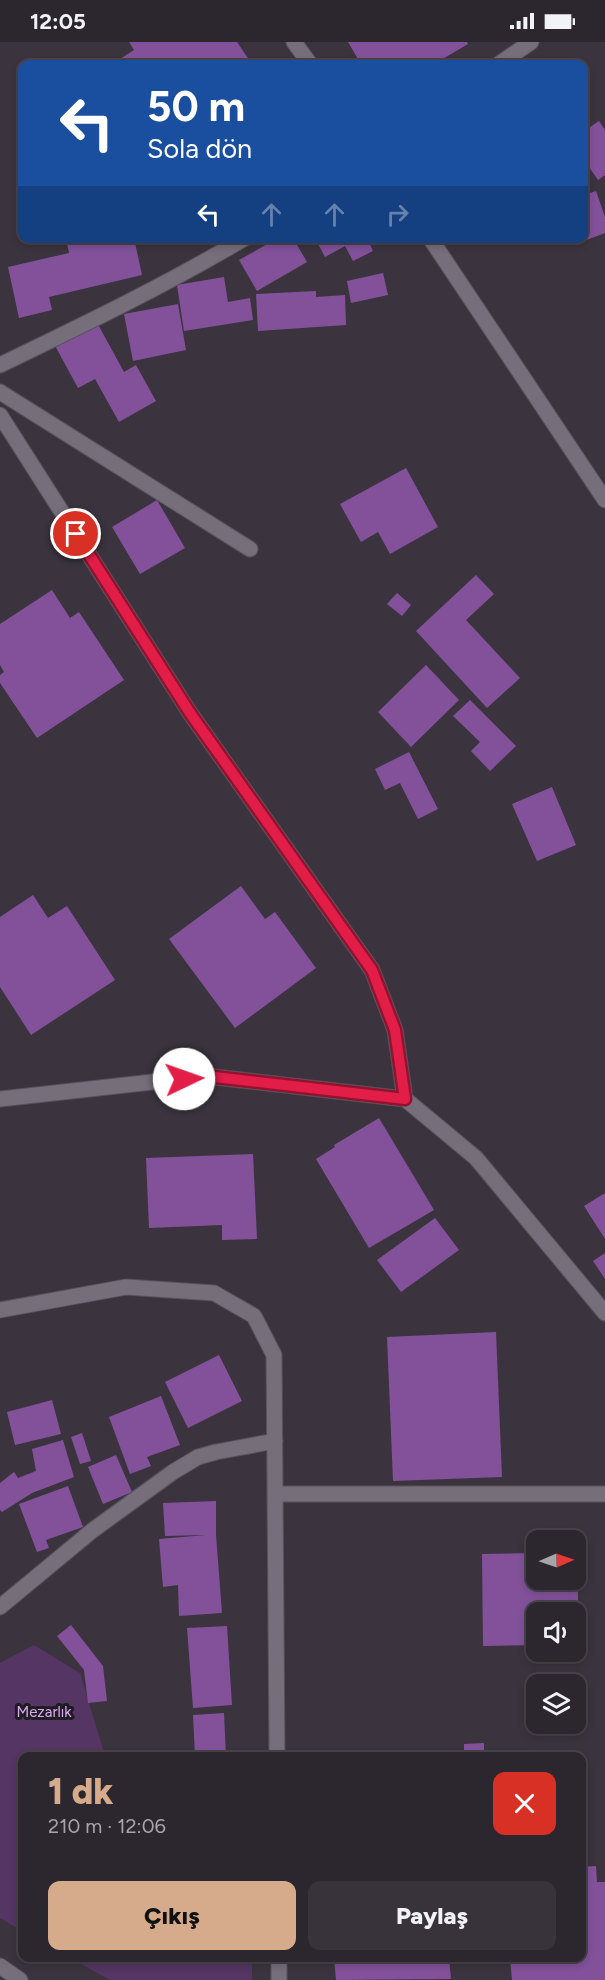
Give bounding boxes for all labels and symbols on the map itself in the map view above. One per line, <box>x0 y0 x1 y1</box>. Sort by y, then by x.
pin <box>50 508 101 559</box>
position arrow <box>152 1047 216 1111</box>
north arrow <box>526 1530 586 1590</box>
park label: Mezarlık <box>16 1703 72 1721</box>

